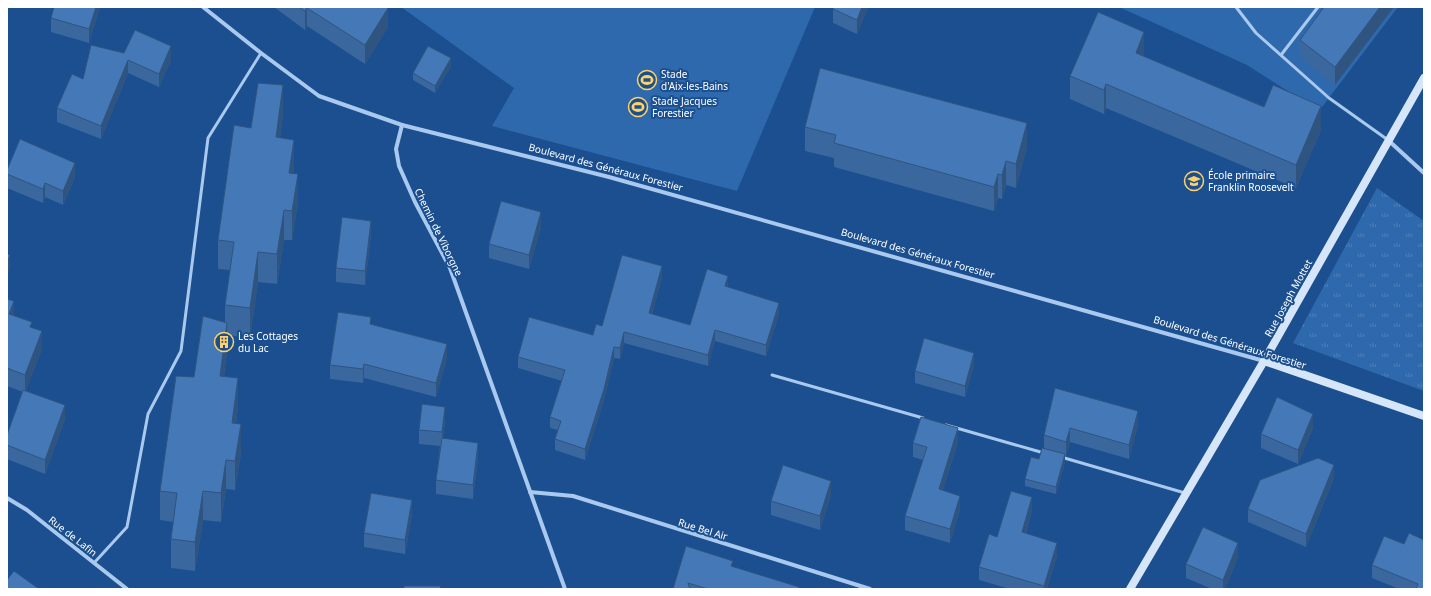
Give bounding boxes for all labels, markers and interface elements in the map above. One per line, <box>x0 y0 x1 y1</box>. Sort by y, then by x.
place label: Stade d'Aix-les-Bains <box>661 67 728 93</box>
sports icon: Stade d'Aix-les-Bains <box>636 69 658 91</box>
place label: Stade Jacques Forestier <box>652 94 717 120</box>
sports icon: Stade Jacques Forestier <box>627 96 649 118</box>
street label: Boulevard des Généraux Forestier <box>527 140 685 194</box>
place label: École primaire Franklin Roosevelt <box>1208 168 1294 194</box>
school or university icon: École primaire Franklin Roosevelt <box>1183 170 1205 192</box>
street label: Chemin de Viborgne <box>412 186 466 279</box>
street label: Boulevard des Généraux Forestier <box>840 224 996 282</box>
street label: Rue Joseph Mottet <box>1261 256 1315 339</box>
street label: Boulevard des Généraux Forestier <box>1152 312 1308 372</box>
place label: Les Cottages du Lac <box>238 329 298 355</box>
building icon: Les Cottages du Lac <box>213 331 235 353</box>
street label: Rue de Lafin <box>46 513 100 559</box>
street label: Rue Bel Air <box>677 515 729 543</box>

